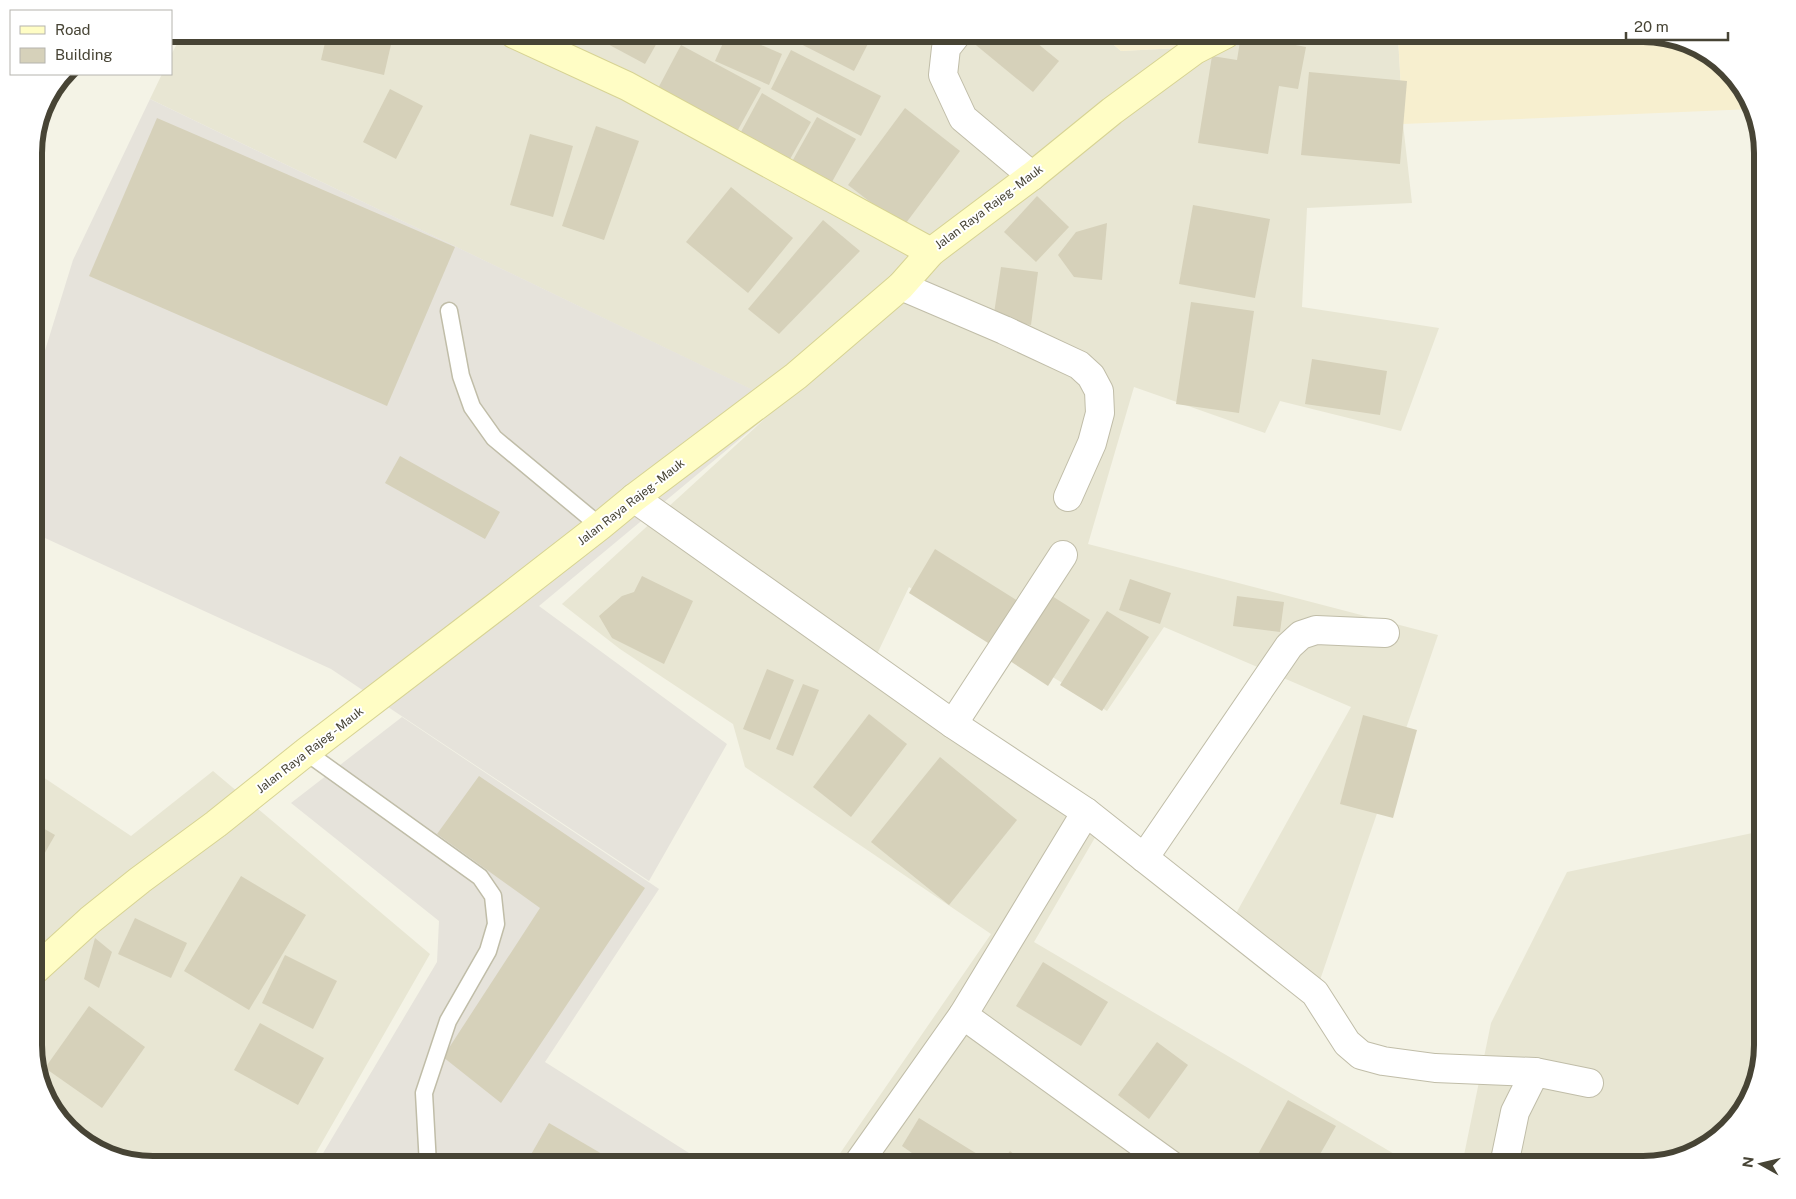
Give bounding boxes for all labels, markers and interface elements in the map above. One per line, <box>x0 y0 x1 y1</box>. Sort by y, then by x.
legend <box>10 10 172 75</box>
scale bar <box>1626 10 1728 42</box>
text: 20 m <box>1634 18 1669 35</box>
text: Road <box>55 21 91 38</box>
text: Building <box>55 46 113 63</box>
street label: Jalan Raya Rajeg - Mauk <box>932 162 1046 252</box>
street label: Jalan Raya Rajeg - Mauk <box>575 456 687 548</box>
street label: Jalan Raya Rajeg - Mauk <box>254 704 366 796</box>
north arrow <box>1736 1139 1786 1189</box>
text: N <box>1739 1156 1757 1169</box>

